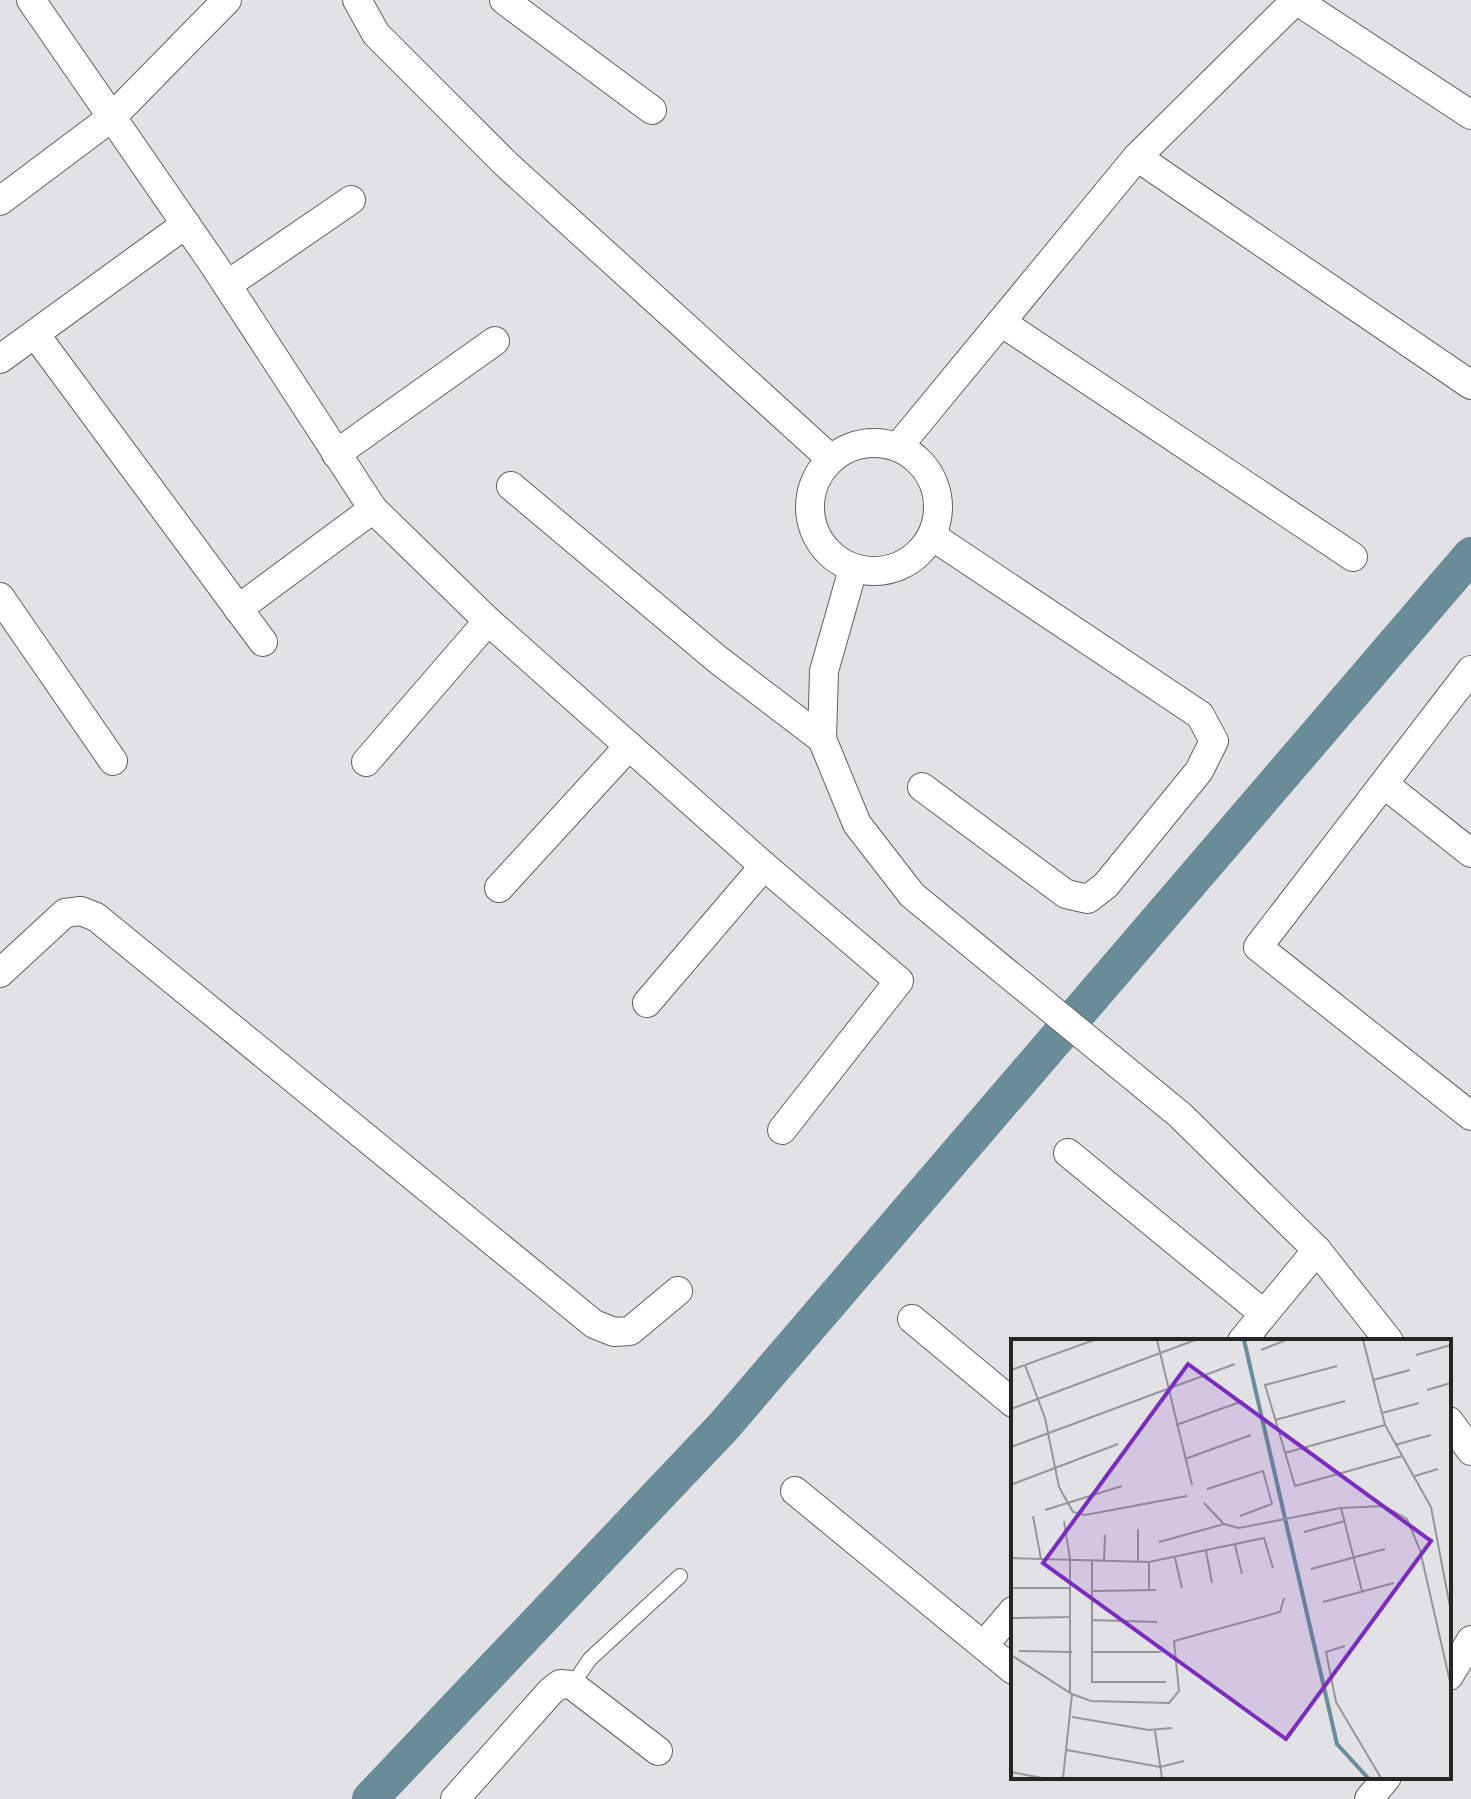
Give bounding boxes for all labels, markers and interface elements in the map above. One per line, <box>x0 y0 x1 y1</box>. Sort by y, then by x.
inset map <box>1011 1339 1451 1779</box>

